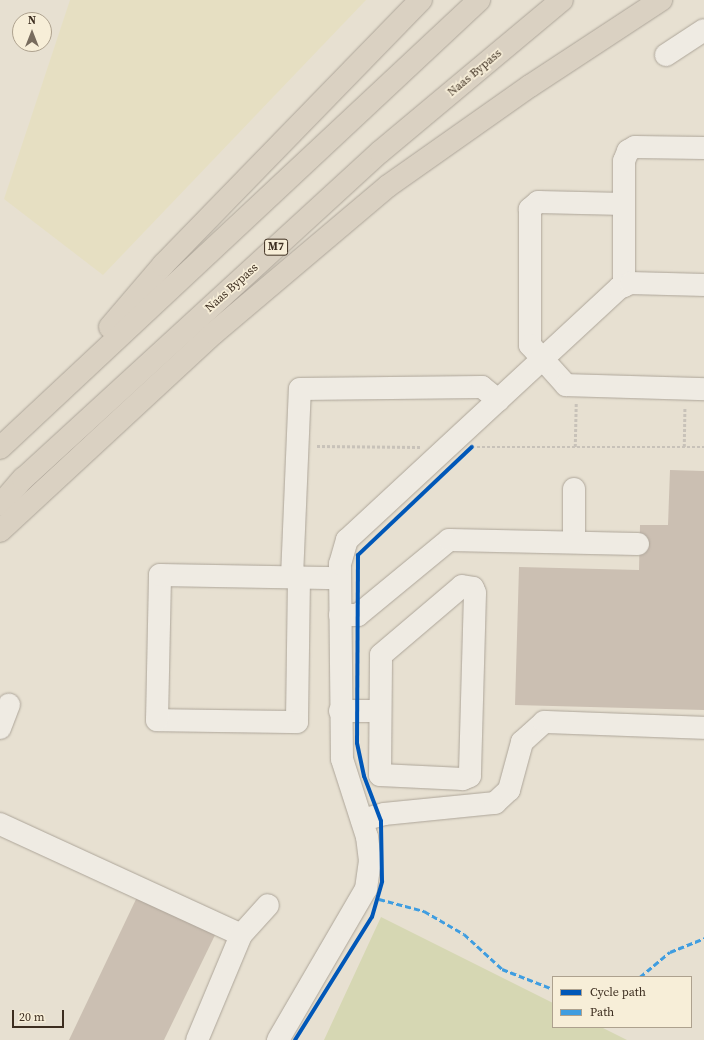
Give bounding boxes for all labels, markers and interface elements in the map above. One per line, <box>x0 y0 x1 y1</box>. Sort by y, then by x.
north arrow <box>12 12 52 52</box>
text: N <box>28 13 36 28</box>
street label: Naas Bypass <box>445 46 505 100</box>
road number: M7 <box>264 238 288 256</box>
street label: Naas Bypass <box>203 261 261 315</box>
legend <box>552 976 692 1028</box>
text: Cycle path <box>590 984 646 1000</box>
scale bar <box>14 1002 66 1028</box>
text: Path <box>590 1004 614 1020</box>
text: 20 m <box>19 1009 45 1025</box>

